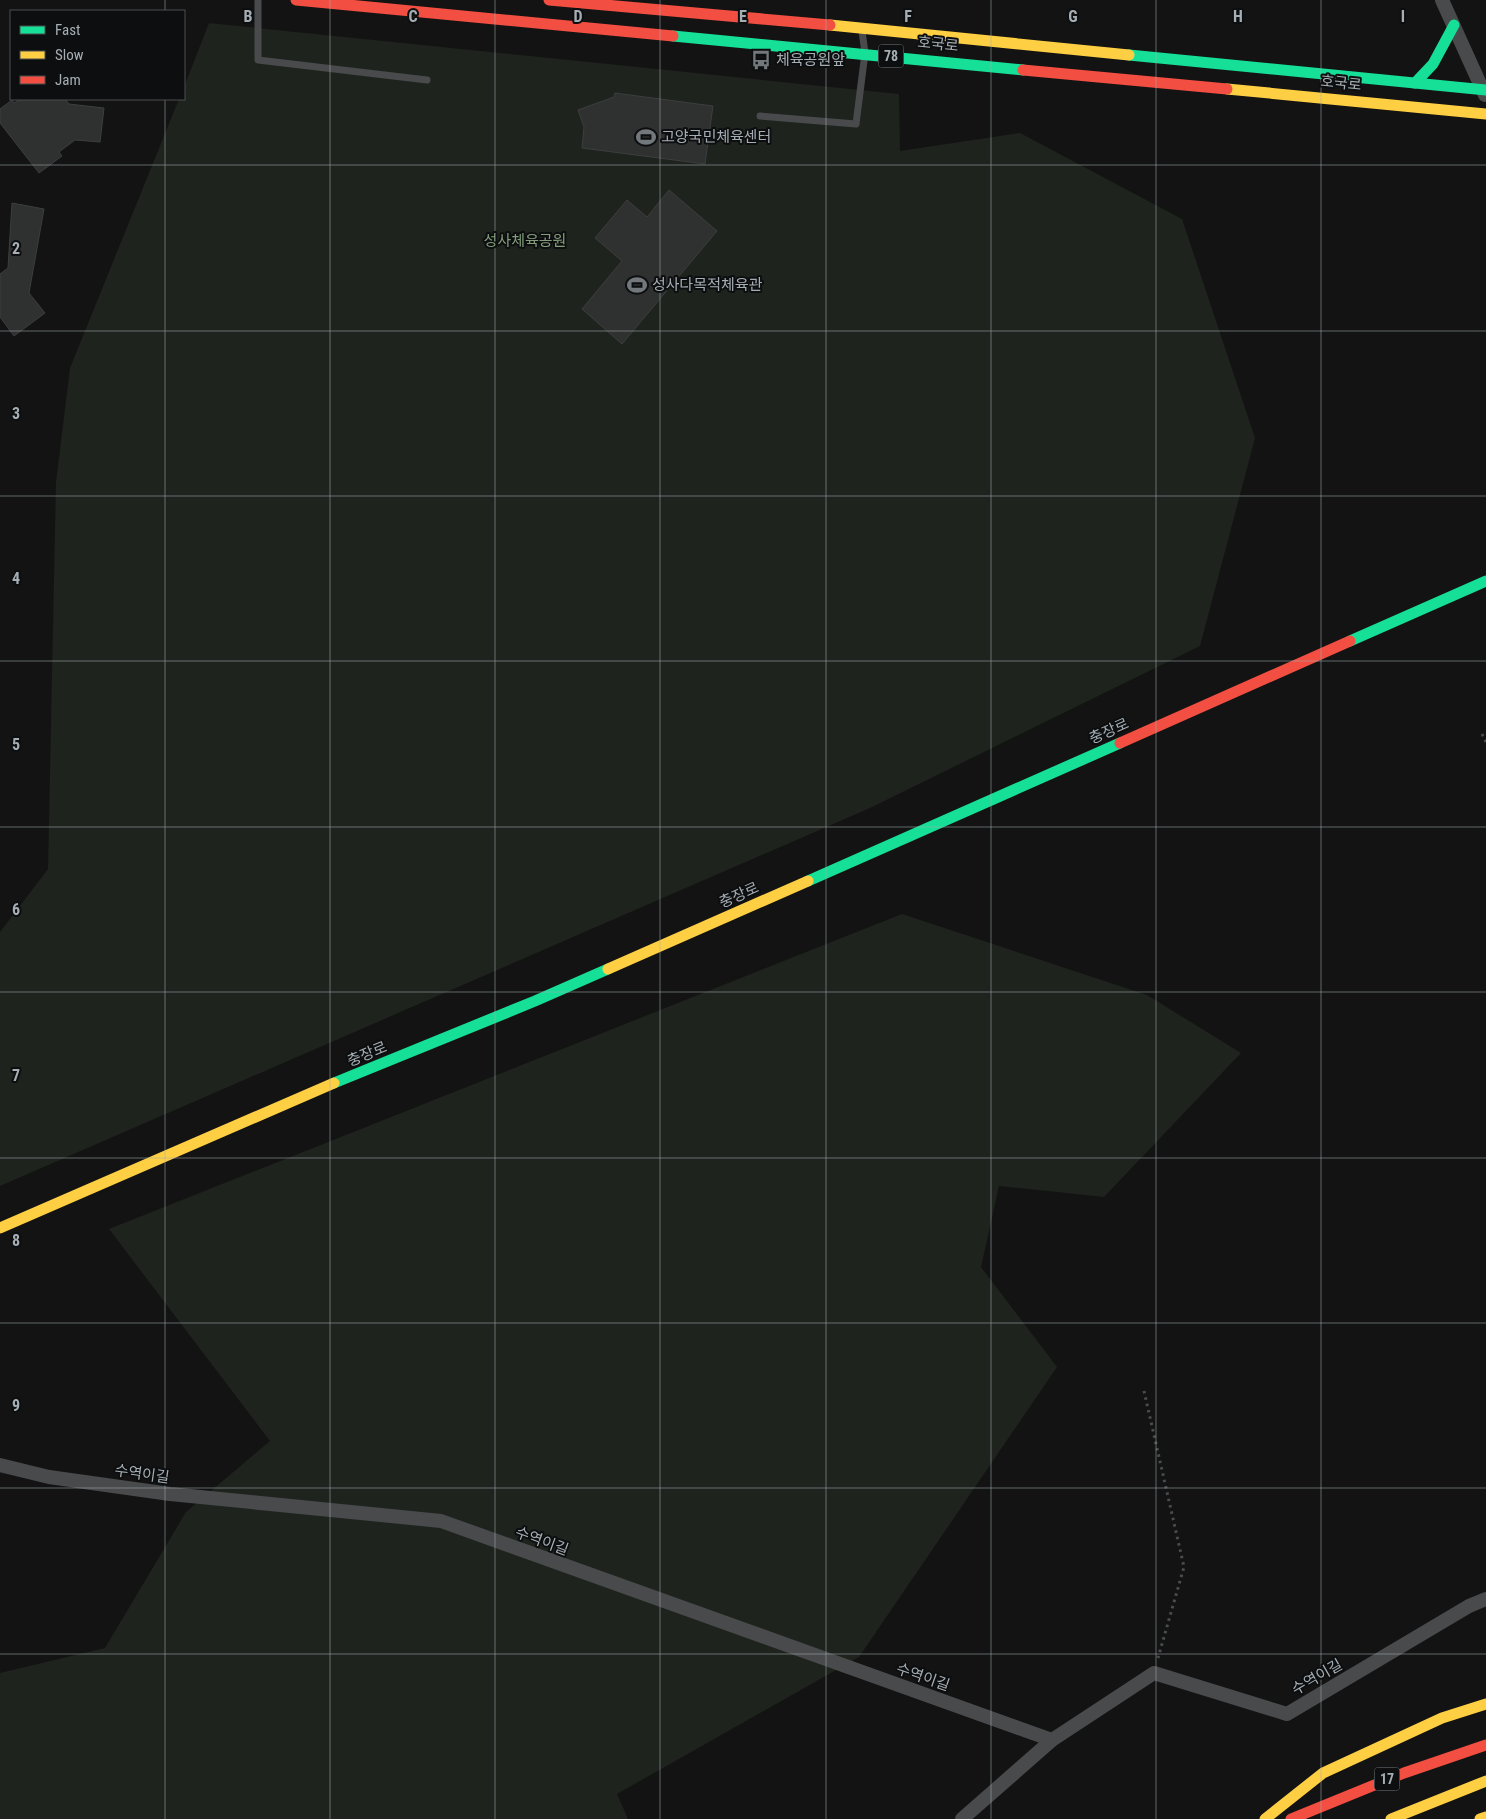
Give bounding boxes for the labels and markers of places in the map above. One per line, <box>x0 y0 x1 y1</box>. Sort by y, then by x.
bus stop icon: 체육공원앞 <box>750 49 772 71</box>
place label: 체육공원앞 <box>776 51 845 69</box>
sports icon: 고양국민체육센터 <box>635 126 657 148</box>
place label: 고양국민체육센터 <box>661 128 771 146</box>
sports icon: 성사다목적체육관 <box>626 274 648 296</box>
place label: 성사다목적체육관 <box>652 276 763 294</box>

